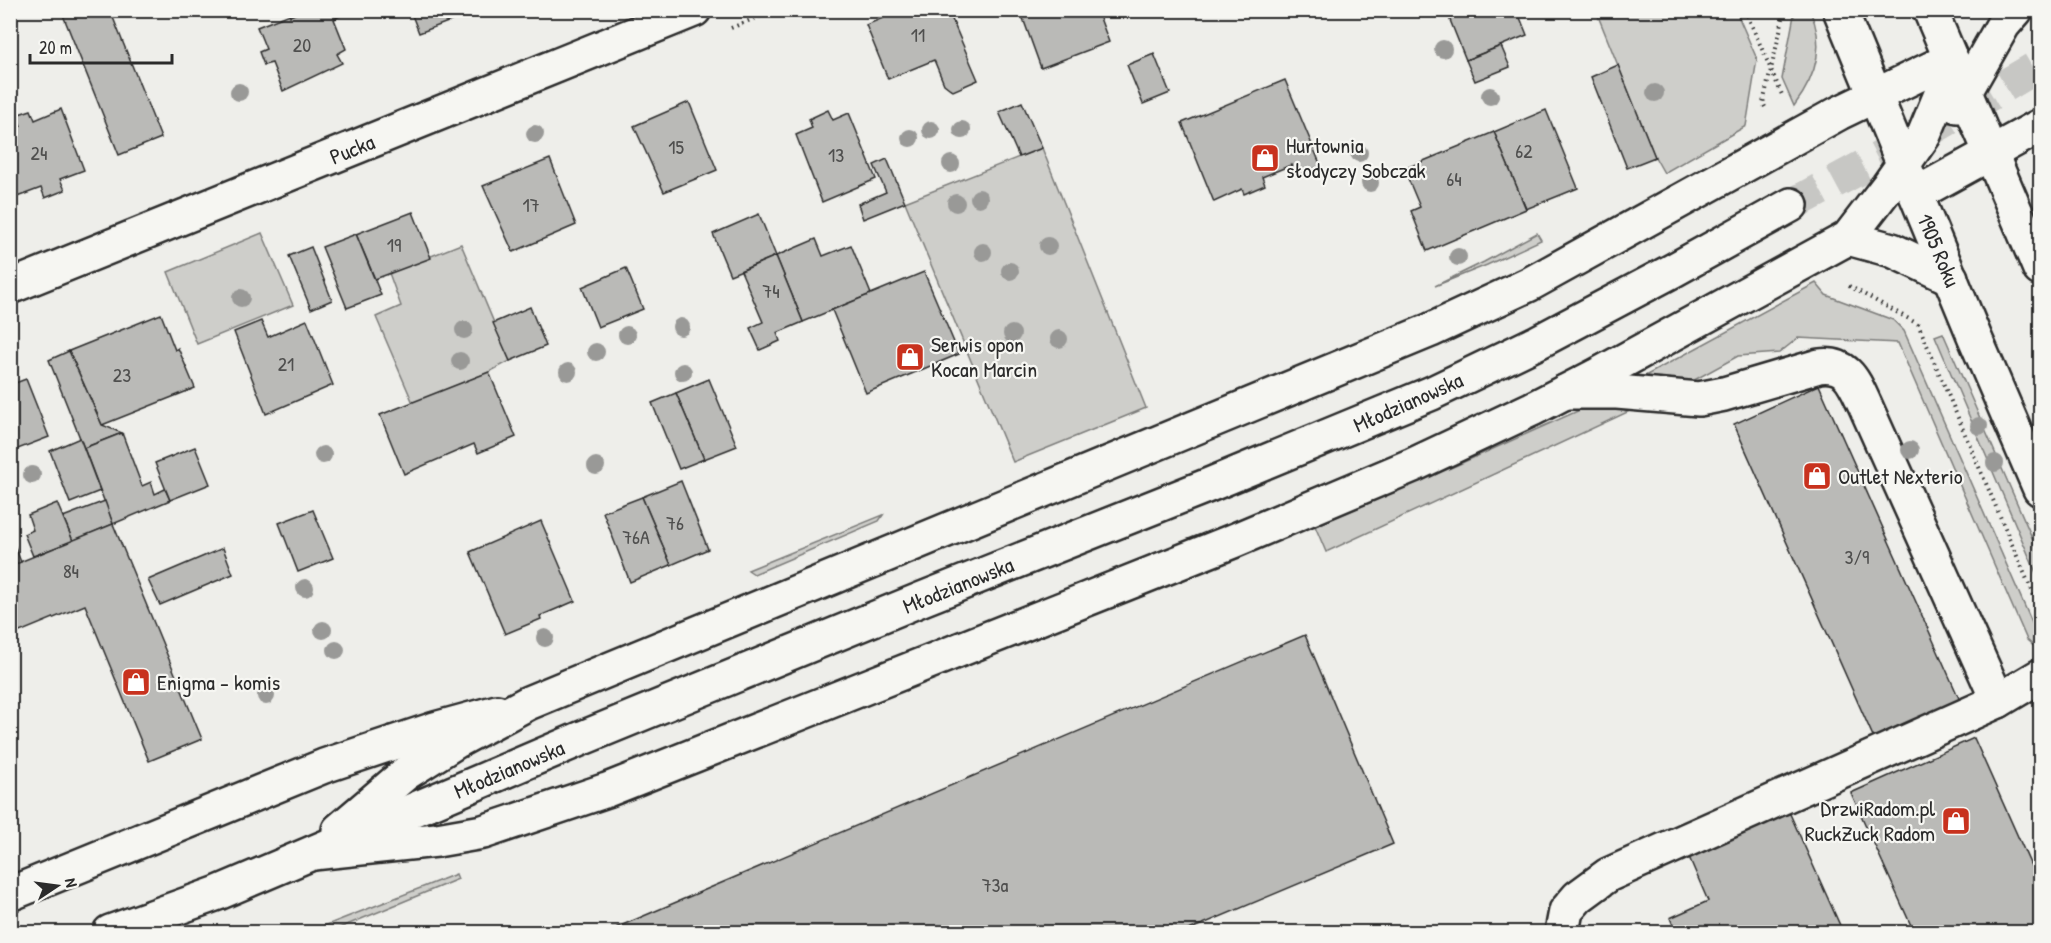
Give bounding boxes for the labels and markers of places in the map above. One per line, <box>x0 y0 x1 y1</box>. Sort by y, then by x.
place label: Hurtownia słodyczy Sobczak <box>1286 130 1426 185</box>
shop icon: Hurtownia słodyczy Sobczak <box>1249 142 1281 174</box>
place label: Serwis opon Kocan Marcin <box>931 329 1037 384</box>
shop icon: Serwis opon Kocan Marcin <box>894 341 926 373</box>
shop icon: Outlet Nexterio <box>1801 460 1833 492</box>
place label: Outlet Nexterio <box>1838 461 1963 491</box>
shop icon: Enigma - komis <box>120 666 152 698</box>
place label: Enigma - komis <box>157 667 280 697</box>
place label: DrzwiRadom.pl RuckZuck Radom <box>1805 793 1935 848</box>
shop icon: DrzwiRadom.pl RuckZuck Radom <box>1940 805 1972 837</box>

